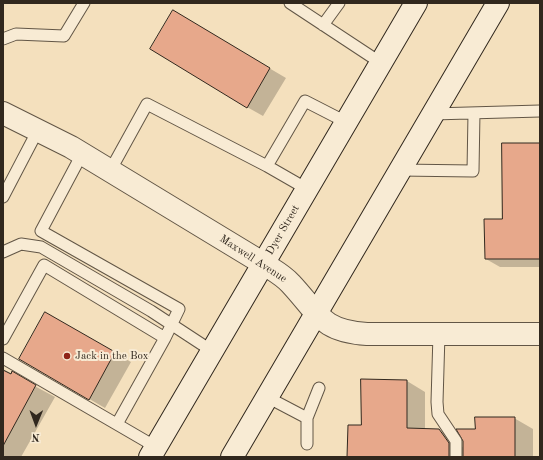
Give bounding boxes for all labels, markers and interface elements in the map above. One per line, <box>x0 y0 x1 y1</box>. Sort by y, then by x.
street label: Dyer Street <box>263 203 303 257</box>
street label: Maxwell Avenue <box>217 232 289 286</box>
place label: Jack in the Box <box>75 349 148 363</box>
marker: Jack in the Box <box>62 351 72 361</box>
north arrow <box>16 404 56 444</box>
text: N <box>31 431 40 442</box>

